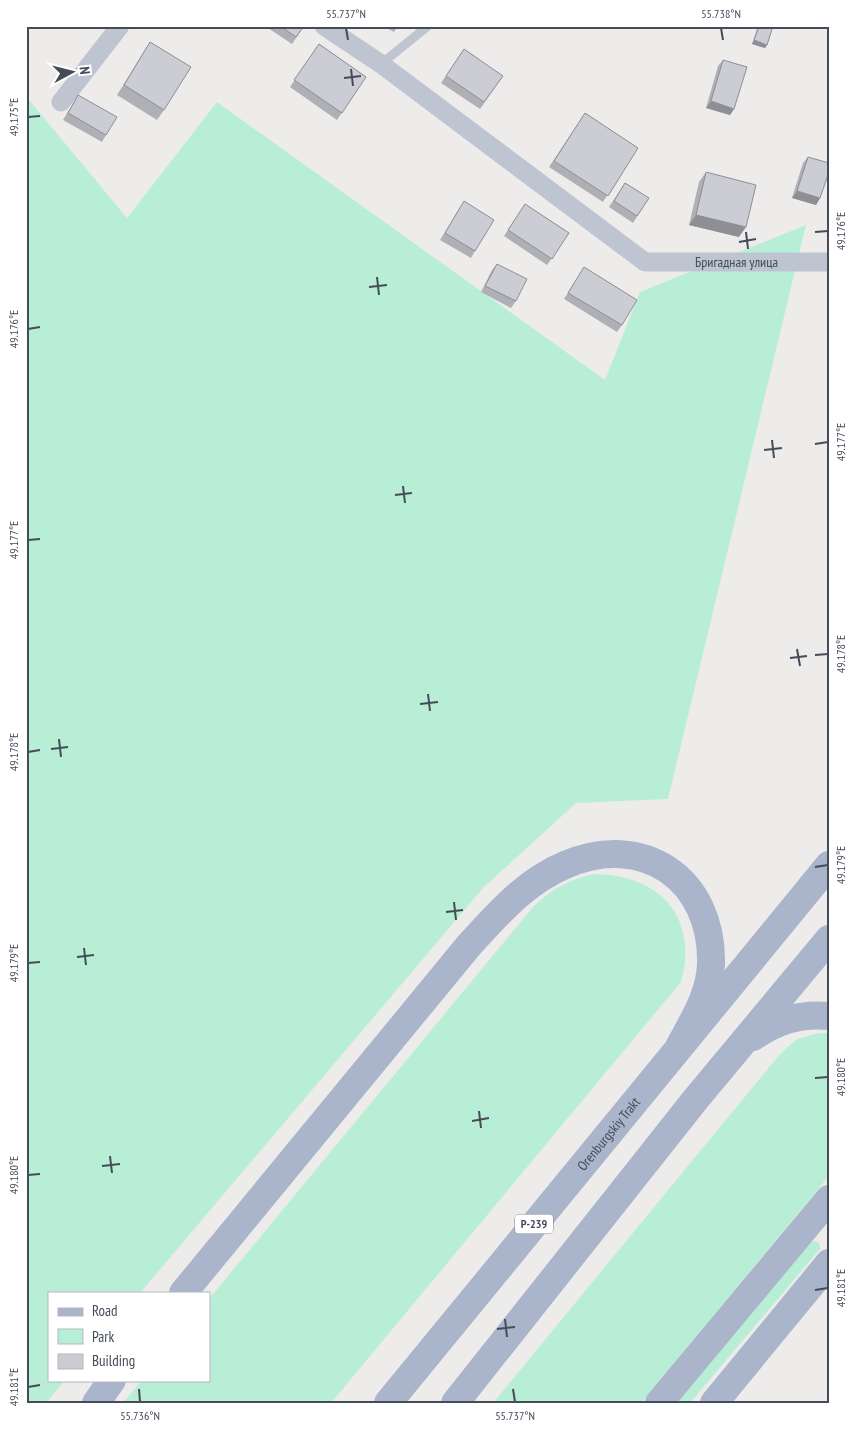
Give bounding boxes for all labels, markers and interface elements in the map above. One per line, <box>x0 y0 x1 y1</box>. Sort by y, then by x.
text: 55.737°N <box>326 6 366 21</box>
text: 55.738°N <box>701 6 741 21</box>
north arrow <box>48 48 98 98</box>
text: N <box>76 66 94 75</box>
text: 49.175°E <box>6 98 21 136</box>
text: 49.176°E <box>833 212 848 250</box>
street label: Бригадная улица <box>695 253 778 271</box>
text: 49.176°E <box>6 310 21 348</box>
text: 49.177°E <box>833 423 848 461</box>
text: 49.177°E <box>6 521 21 559</box>
text: 49.178°E <box>833 635 848 673</box>
text: 49.178°E <box>6 733 21 771</box>
text: 49.179°E <box>833 846 848 884</box>
text: 49.179°E <box>6 944 21 982</box>
text: 49.180°E <box>833 1058 848 1096</box>
street label: Orenburgskiy Trakt <box>573 1093 644 1174</box>
text: 49.180°E <box>6 1156 21 1194</box>
road number: Р-239 <box>515 1214 553 1234</box>
text: 49.181°E <box>833 1269 848 1307</box>
legend <box>48 1292 210 1382</box>
text: Road <box>92 1301 118 1320</box>
text: Park <box>92 1327 114 1346</box>
text: Building <box>92 1351 135 1370</box>
text: 49.181°E <box>6 1368 21 1406</box>
text: 55.736°N <box>120 1408 160 1423</box>
text: 55.737°N <box>495 1408 535 1423</box>

